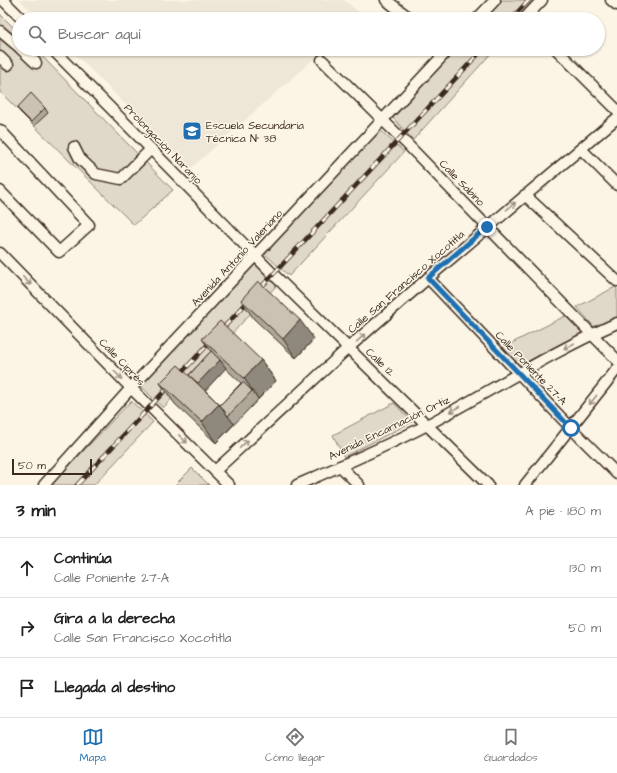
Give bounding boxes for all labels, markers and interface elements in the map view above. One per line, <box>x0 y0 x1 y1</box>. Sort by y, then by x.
search box <box>12 12 605 56</box>
icon: search <box>26 23 48 45</box>
text: Buscar aquí <box>58 24 140 45</box>
street label: Prolongación Naranjo <box>120 100 206 189</box>
place label: Escuela Secundaria Técnica N° 38 <box>206 118 304 146</box>
school or university icon: Escuela Secundaria Técnica N° 38 <box>181 120 203 142</box>
street label: Calle Sabino <box>436 156 489 210</box>
one-way arrow <box>506 202 517 211</box>
street label: Avenida Antonio Valeriano <box>188 206 287 310</box>
route end <box>478 218 496 236</box>
street label: Calle San Francisco Xocotitla <box>344 227 468 337</box>
one-way arrow <box>22 276 32 286</box>
street label: Calle Poniente 27-A <box>492 328 570 408</box>
one-way arrow <box>355 333 366 342</box>
street label: Calle Ciprés <box>96 335 149 389</box>
one-way arrow <box>563 343 575 350</box>
street label: Calle 12 <box>362 344 398 380</box>
one-way arrow <box>113 370 123 380</box>
street label: Avenida Encarnación Ortiz <box>326 392 453 464</box>
one-way arrow <box>588 394 597 405</box>
one-way arrow <box>449 405 461 413</box>
route start <box>562 419 580 437</box>
one-way arrow <box>178 434 188 444</box>
one-way arrow <box>239 440 249 449</box>
scale bar <box>12 457 92 476</box>
text: 50 m <box>18 458 46 473</box>
text: 3 min <box>16 499 56 523</box>
text: A pie · 180 m <box>525 502 601 520</box>
text: Continúa <box>54 548 112 569</box>
icon: ahead <box>16 557 38 579</box>
text: 130 m <box>569 559 601 577</box>
text: Calle Poniente 27-A <box>54 569 169 587</box>
text: Gira a la derecha <box>54 608 175 629</box>
icon: right <box>16 617 38 639</box>
text: 50 m <box>568 619 601 637</box>
text: Calle San Francisco Xocotitla <box>54 629 231 647</box>
icon: arrive <box>16 677 38 699</box>
text: Llegada al destino <box>54 677 175 698</box>
tab: Mapa <box>80 726 106 765</box>
tab: Cómo llegar <box>265 726 325 765</box>
tab: Guardados <box>484 726 537 765</box>

